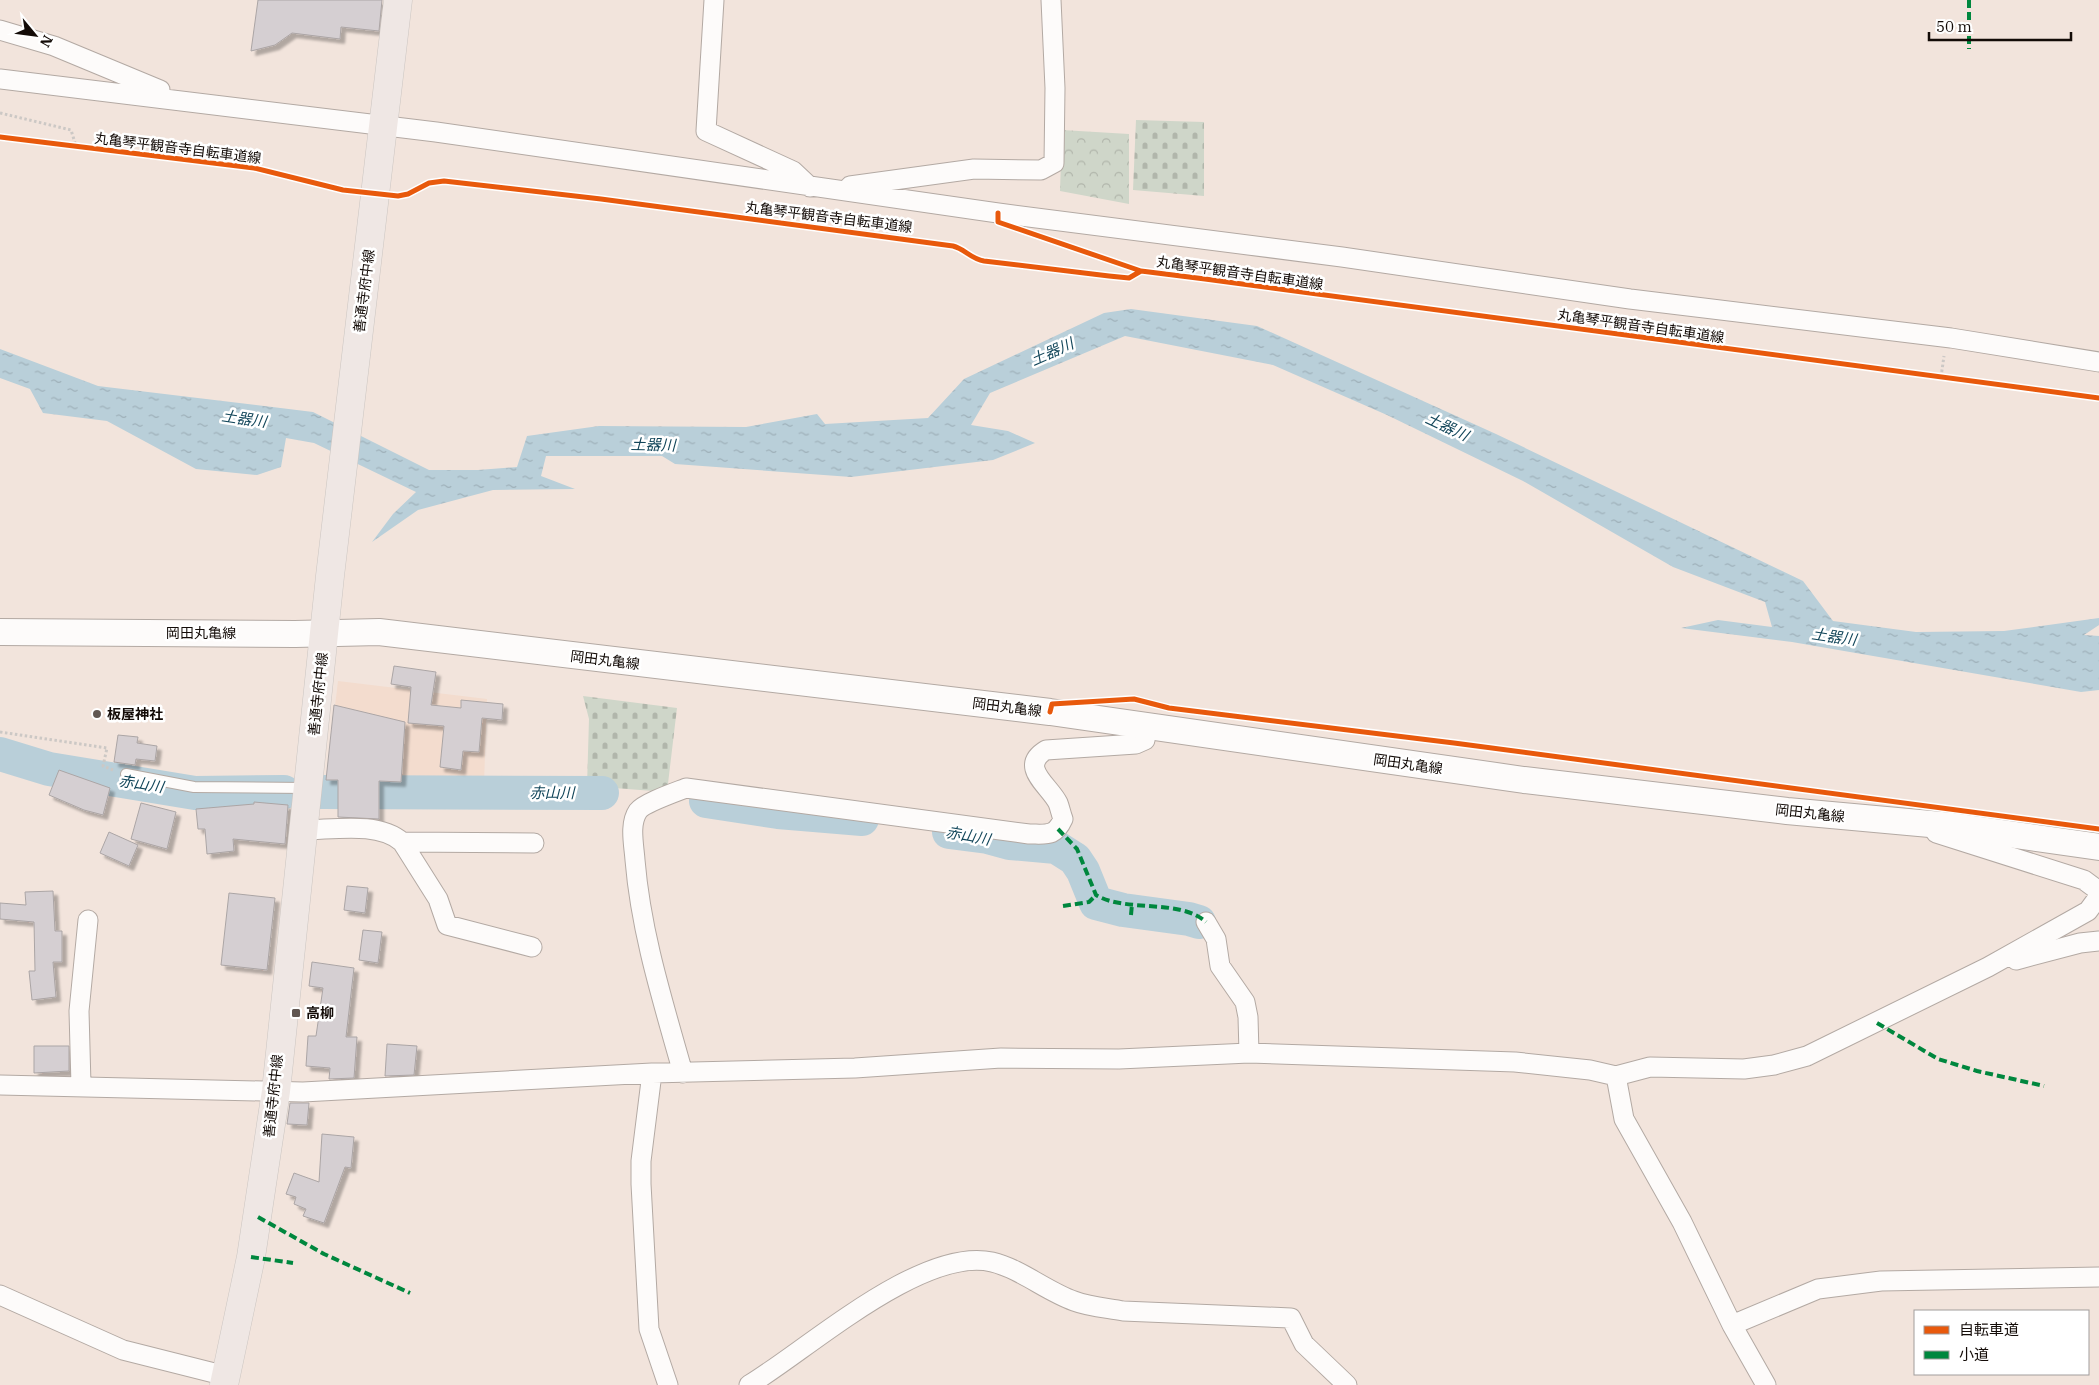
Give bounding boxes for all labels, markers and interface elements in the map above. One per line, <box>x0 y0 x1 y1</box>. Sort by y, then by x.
north arrow <box>10 10 60 60</box>
scale bar <box>1929 10 2072 42</box>
text: 50 m <box>1936 17 1972 36</box>
text: N <box>36 32 57 51</box>
street label: 丸亀琴平観音寺自転車道線 <box>94 129 262 167</box>
street label: 丸亀琴平観音寺自転車道線 <box>745 198 913 236</box>
street label: 善通寺府中線 <box>350 248 378 334</box>
street label: 丸亀琴平観音寺自転車道線 <box>1156 252 1324 294</box>
street label: 丸亀琴平観音寺自転車道線 <box>1557 305 1725 347</box>
water label: 土器川 <box>1027 333 1078 369</box>
water label: 土器川 <box>220 406 270 431</box>
water label: 土器川 <box>1423 408 1473 446</box>
water label: 土器川 <box>630 435 678 454</box>
street label: 岡田丸亀線 <box>166 624 236 642</box>
water label: 土器川 <box>1810 624 1860 649</box>
street label: 岡田丸亀線 <box>569 647 641 673</box>
street label: 善通寺府中線 <box>305 651 331 737</box>
street label: 岡田丸亀線 <box>971 694 1043 720</box>
place label: 板屋神社 <box>107 705 163 723</box>
marker: 板屋神社 <box>91 708 103 720</box>
street label: 岡田丸亀線 <box>1372 750 1444 778</box>
water label: 赤山川 <box>117 771 167 797</box>
water label: 赤山川 <box>529 783 576 802</box>
street label: 岡田丸亀線 <box>1774 800 1846 826</box>
water label: 赤山川 <box>944 822 994 849</box>
place label: 高柳 <box>306 1004 334 1022</box>
marker: 高柳 <box>290 1007 302 1019</box>
street label: 善通寺府中線 <box>260 1053 286 1139</box>
legend <box>1914 1310 2089 1375</box>
text: 自転車道 <box>1959 1320 2019 1339</box>
text: 小道 <box>1959 1345 1989 1364</box>

